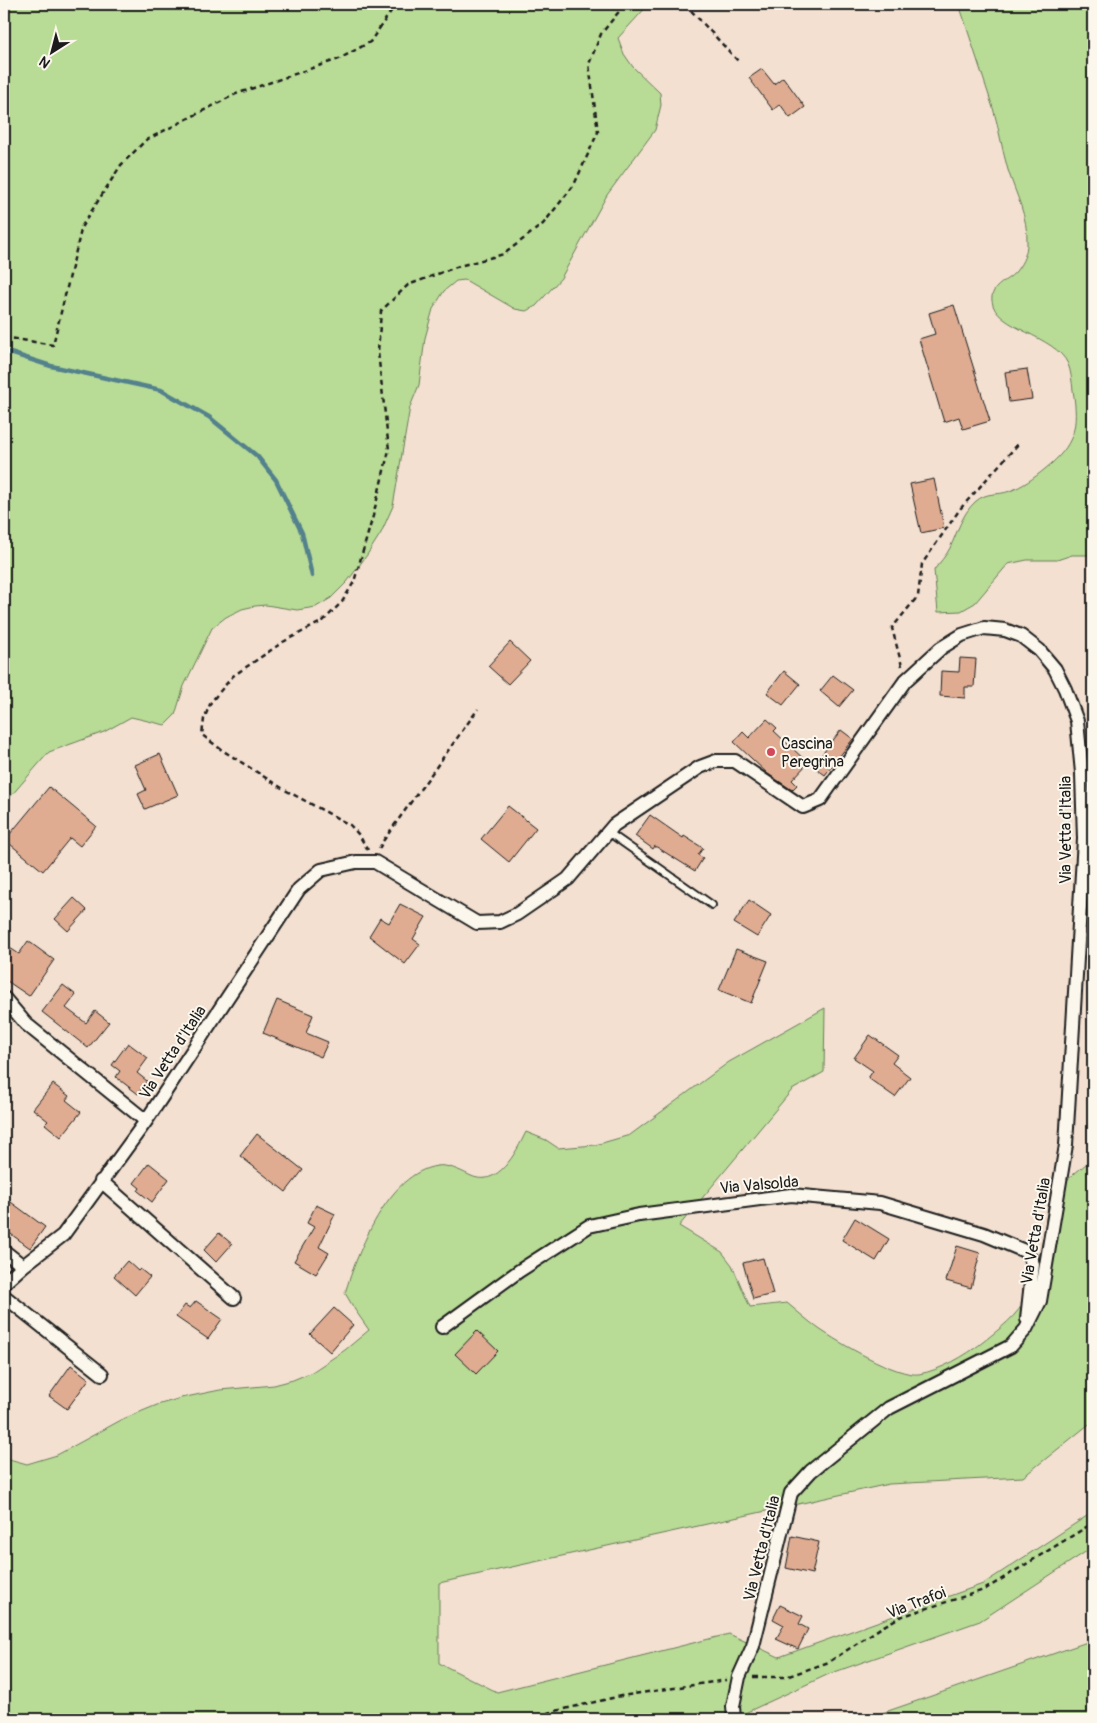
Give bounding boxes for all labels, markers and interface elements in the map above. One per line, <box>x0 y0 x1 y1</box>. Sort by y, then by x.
north arrow <box>28 28 78 78</box>
text: N <box>36 52 53 72</box>
place label: Cascina Peregrina <box>781 734 844 772</box>
marker: Cascina Peregrina <box>765 746 777 758</box>
street label: Via Vetta d'Italia <box>1056 776 1076 884</box>
street label: Via Vetta d'Italia <box>135 1002 211 1103</box>
street label: Via Valsolda <box>719 1172 799 1198</box>
street label: Via Vetta d'Italia <box>1017 1176 1055 1286</box>
street label: Via Vetta d'Italia <box>739 1493 785 1603</box>
street label: Via Trafoi <box>884 1582 949 1623</box>

